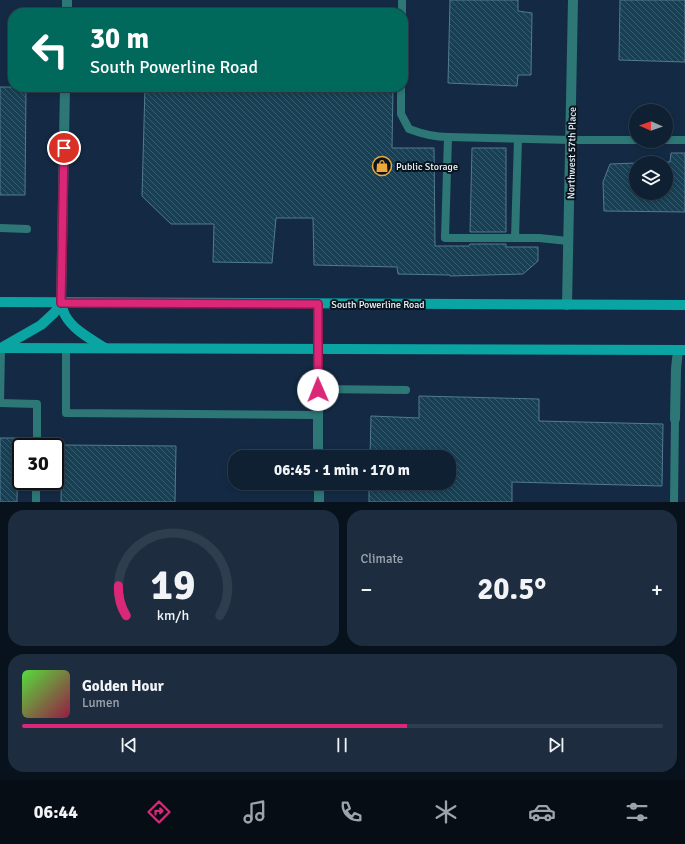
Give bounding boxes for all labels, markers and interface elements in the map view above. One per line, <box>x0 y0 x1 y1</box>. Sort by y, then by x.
text: 30 m <box>90 22 149 56</box>
icon: left <box>24 24 76 76</box>
text: South Powerline Road <box>90 56 258 78</box>
north arrow <box>629 104 673 148</box>
map controls <box>629 104 673 200</box>
street label: Northwest 57th Place <box>565 107 579 199</box>
pin <box>47 131 81 165</box>
icon: arrive <box>53 137 75 159</box>
shop icon: Public Storage <box>371 155 393 177</box>
button: layers <box>629 156 673 200</box>
place label: Public Storage <box>396 161 458 173</box>
street label: South Powerline Road <box>331 299 425 311</box>
position arrow <box>297 369 339 411</box>
speed limit sign: 30 <box>12 438 64 490</box>
text: 06:45 · 1 min · 170 m <box>274 461 410 479</box>
text: Climate <box>361 551 403 567</box>
text: 19 <box>151 560 196 611</box>
text: 20.5° <box>477 571 546 608</box>
text: − <box>361 576 372 603</box>
text: + <box>651 576 663 603</box>
text: km/h <box>157 607 189 624</box>
text: Golden Hour <box>82 677 164 695</box>
text: Lumen <box>82 695 120 711</box>
icon: previous <box>118 734 140 756</box>
icon: pause <box>331 734 353 756</box>
icon: next <box>545 734 567 756</box>
icon: directions <box>145 798 173 826</box>
icon: music <box>241 798 269 826</box>
icon: phone <box>337 798 365 826</box>
icon: climate <box>432 798 460 826</box>
icon: car <box>528 798 556 826</box>
icon: filters <box>623 798 651 826</box>
text: 06:44 <box>34 801 78 823</box>

